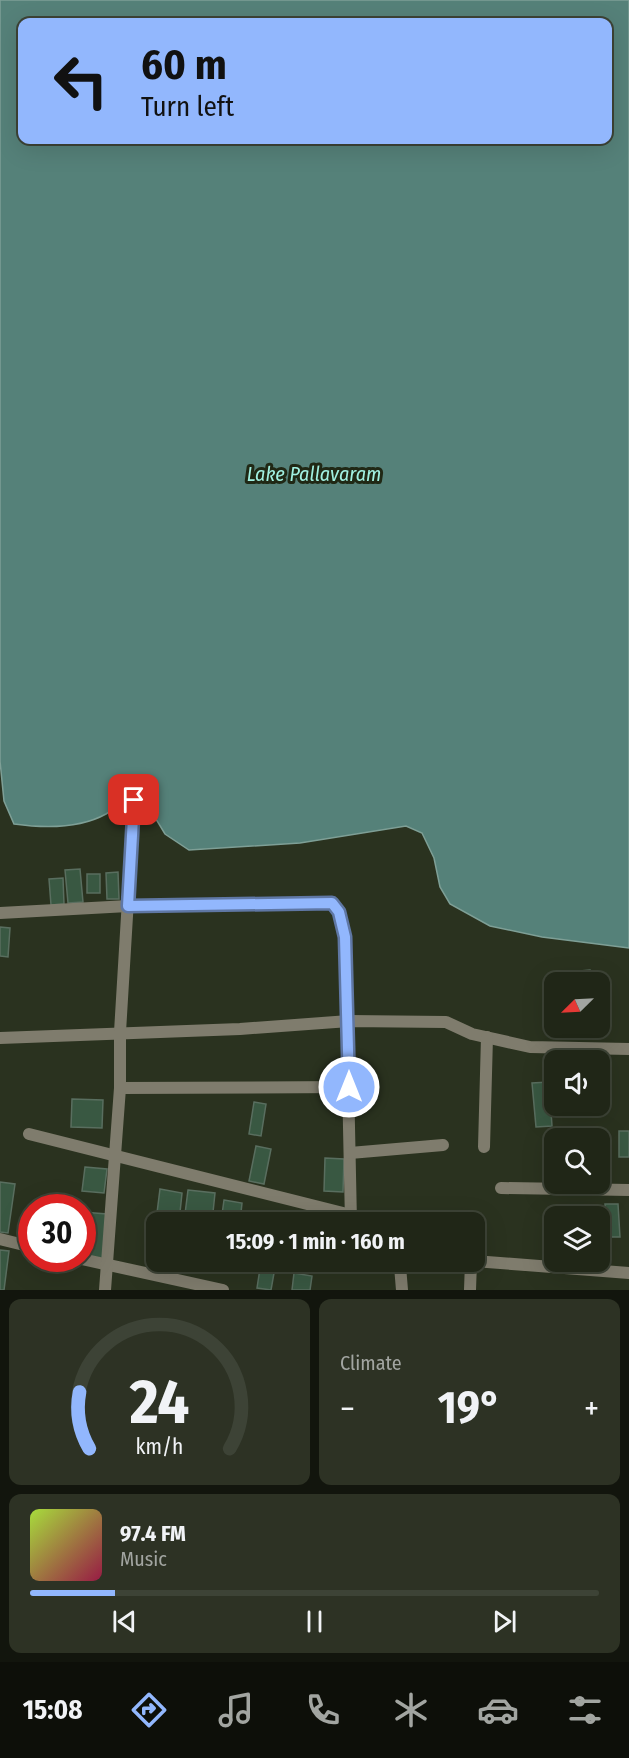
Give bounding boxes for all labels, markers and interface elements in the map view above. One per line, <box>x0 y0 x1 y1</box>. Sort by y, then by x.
text: 60 m <box>141 40 227 90</box>
icon: left <box>42 42 120 120</box>
text: Turn left <box>141 91 234 123</box>
water label: Lake Pallavaram <box>247 462 381 486</box>
pin <box>108 774 159 825</box>
icon: arrive <box>117 783 150 816</box>
north arrow <box>544 972 610 1038</box>
map controls <box>544 972 610 1272</box>
button: sound <box>544 1050 610 1116</box>
position arrow <box>317 1055 381 1119</box>
button: search <box>544 1128 610 1194</box>
speed limit sign: 30 <box>18 1194 96 1272</box>
button: layers <box>544 1206 610 1272</box>
text: 15:09 · 1 min · 160 m <box>226 1228 405 1255</box>
text: Climate <box>340 1351 402 1375</box>
text: 24 <box>129 1365 189 1440</box>
text: 19° <box>438 1381 501 1435</box>
text: − <box>340 1389 355 1429</box>
text: + <box>584 1389 599 1429</box>
text: km/h <box>136 1434 183 1460</box>
text: 97.4 FM <box>120 1520 186 1547</box>
text: Music <box>120 1547 167 1571</box>
icon: previous <box>108 1605 141 1638</box>
icon: pause <box>298 1605 331 1638</box>
icon: next <box>488 1605 521 1638</box>
icon: directions <box>128 1689 170 1731</box>
icon: music <box>215 1689 257 1731</box>
icon: phone <box>302 1689 344 1731</box>
icon: climate <box>390 1689 432 1731</box>
icon: car <box>477 1689 519 1731</box>
icon: filters <box>564 1689 606 1731</box>
text: 15:08 <box>23 1694 83 1726</box>

